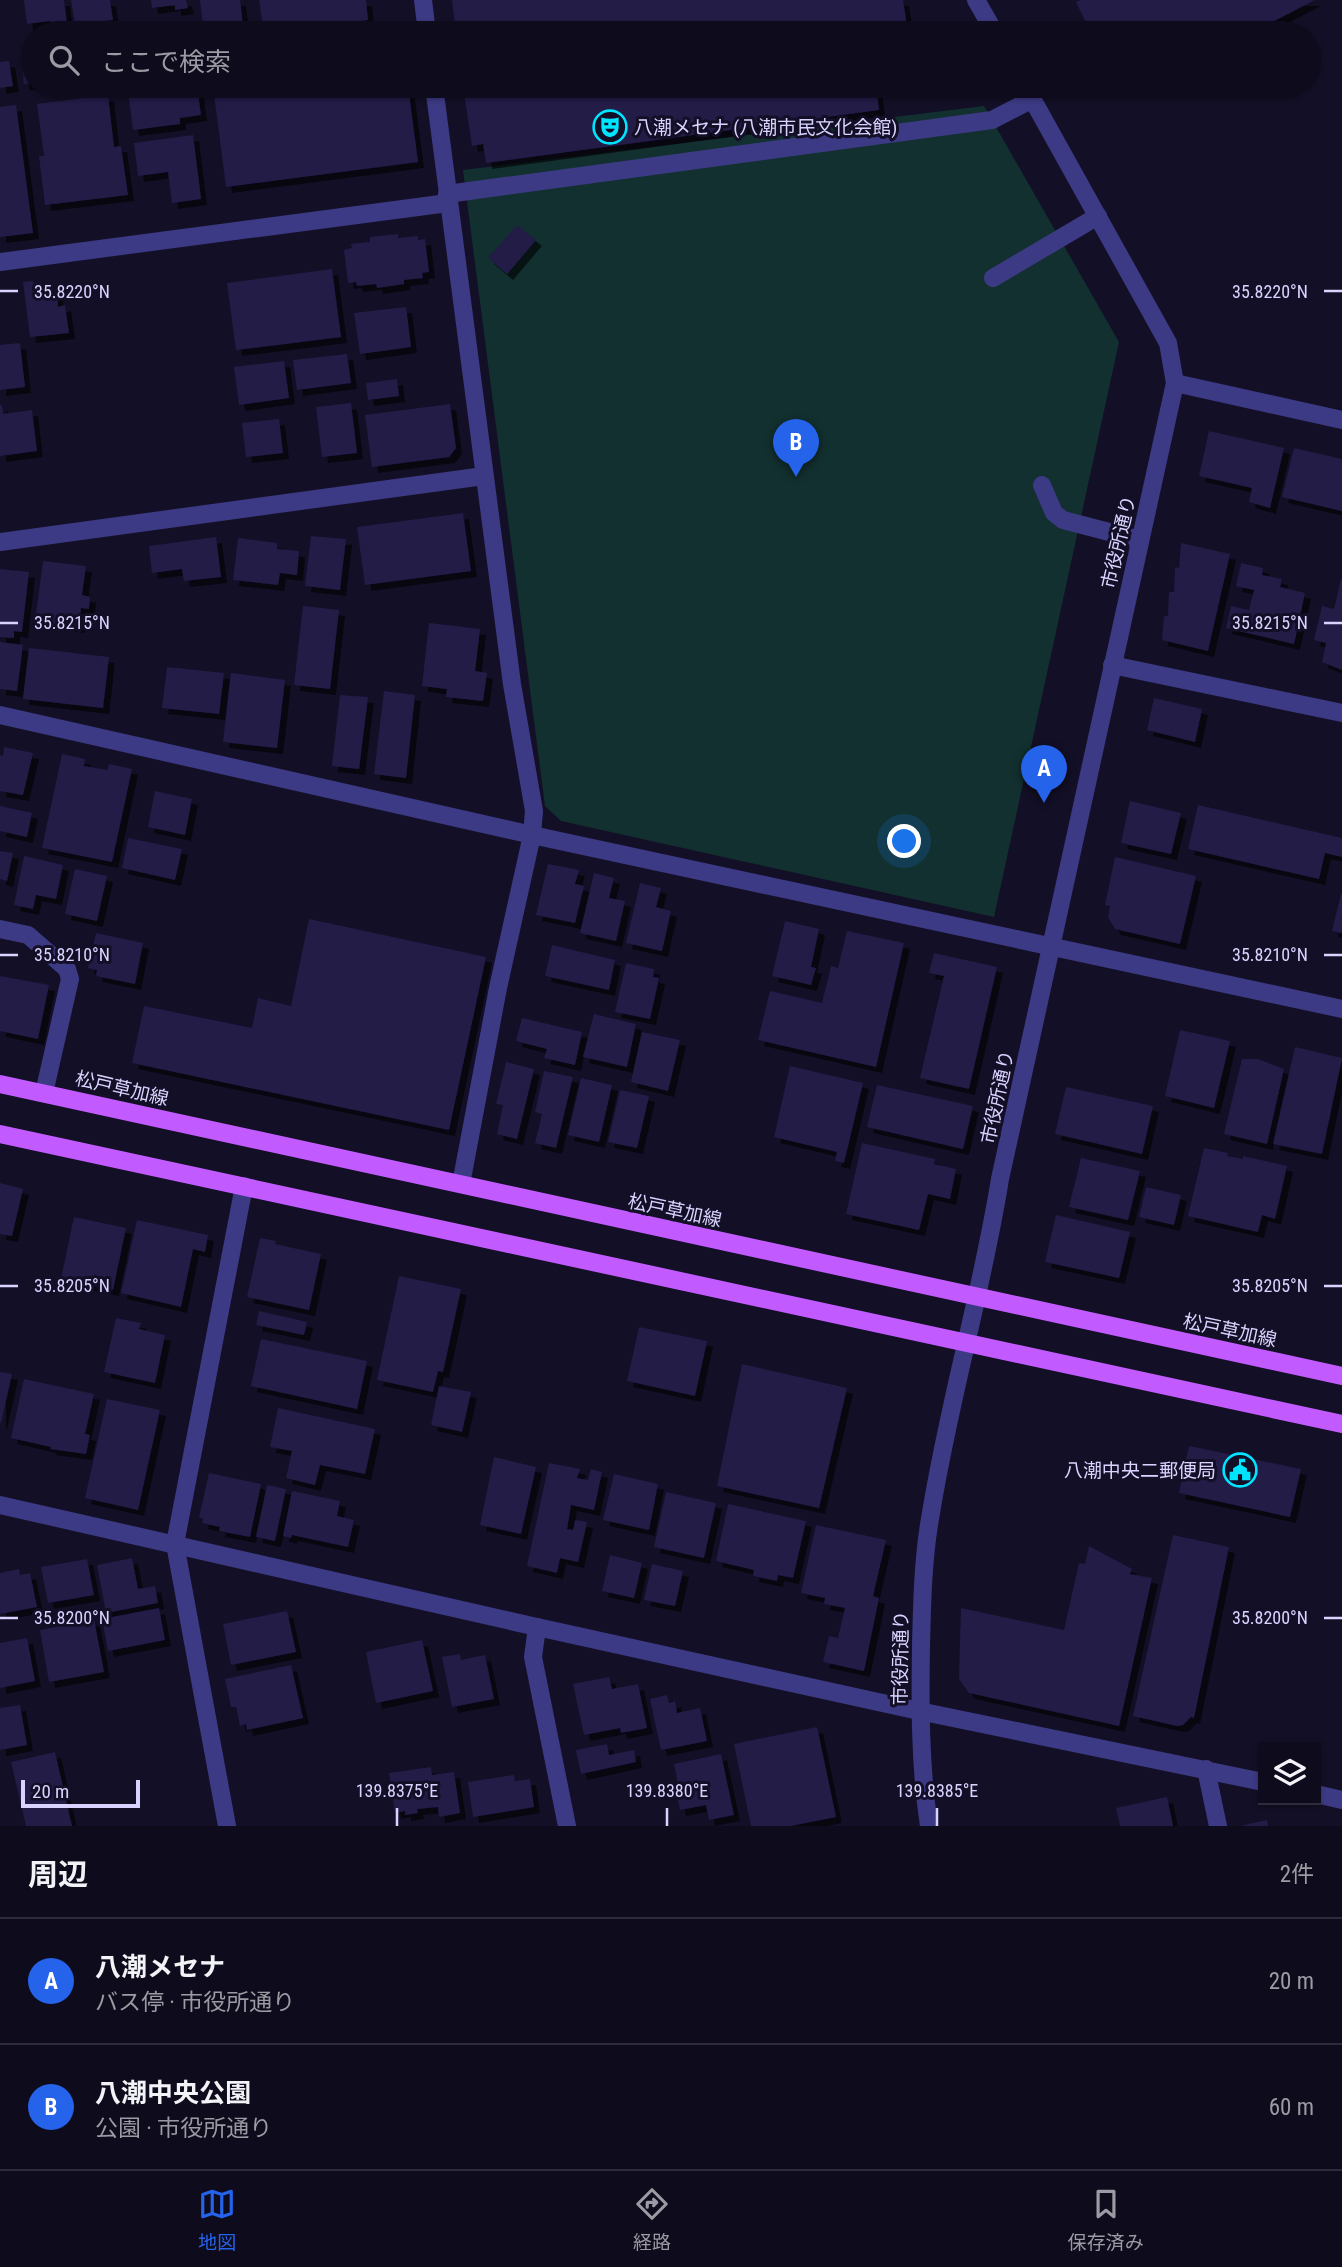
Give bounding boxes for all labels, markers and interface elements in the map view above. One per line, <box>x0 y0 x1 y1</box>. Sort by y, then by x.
search box <box>21 21 1321 98</box>
icon: search <box>45 41 83 79</box>
text: ここで検索 <box>101 47 231 77</box>
theatre icon: 八潮メセナ (八潮市民文化会館) <box>591 108 629 146</box>
place label: 八潮メセナ (八潮市民文化会館) <box>634 116 897 139</box>
text: 35.8220°N <box>34 281 110 302</box>
text: 35.8220°N <box>1232 281 1308 302</box>
pin: B <box>773 419 819 477</box>
street label: 市役所通り <box>1097 493 1140 591</box>
text: 35.8215°N <box>34 612 110 633</box>
text: 35.8215°N <box>1232 612 1308 633</box>
pin: A <box>1021 745 1067 803</box>
your location <box>887 824 921 858</box>
text: 35.8210°N <box>34 944 110 965</box>
text: 35.8210°N <box>1232 944 1308 965</box>
street label: 市役所通り <box>976 1048 1019 1146</box>
street label: 松戸草加線 <box>73 1067 171 1110</box>
street label: 松戸草加線 <box>626 1189 724 1232</box>
text: 35.8205°N <box>34 1275 110 1296</box>
text: 35.8205°N <box>1232 1275 1308 1296</box>
street label: 松戸草加線 <box>1181 1309 1279 1352</box>
public building icon: 八潮中央二郵便局 <box>1221 1451 1259 1489</box>
place label: 八潮中央二郵便局 <box>1064 1459 1216 1482</box>
text: 35.8200°N <box>34 1607 110 1628</box>
text: 35.8200°N <box>1232 1607 1308 1628</box>
street label: 市役所通り <box>888 1610 913 1706</box>
map controls <box>1258 1742 1321 1805</box>
button: layers <box>1258 1742 1321 1805</box>
scale bar <box>21 1777 140 1809</box>
text: 20 m <box>32 1780 69 1803</box>
text: 139.8375°E <box>356 1780 438 1801</box>
text: 139.8380°E <box>626 1780 708 1801</box>
text: 139.8385°E <box>896 1780 978 1801</box>
text: 周辺 <box>28 1857 88 1892</box>
text: 2件 <box>1280 1861 1314 1888</box>
text: 八潮メセナ <box>95 1952 225 1982</box>
text: A <box>44 1968 58 1995</box>
text: 20 m <box>1269 1968 1314 1995</box>
text: バス停 · 市役所通り <box>95 1989 295 2016</box>
text: 八潮中央公園 <box>95 2078 251 2108</box>
text: B <box>45 2094 57 2121</box>
text: 60 m <box>1269 2094 1314 2121</box>
text: 公園 · 市役所通り <box>95 2115 272 2142</box>
tab: 地図 <box>198 2185 236 2254</box>
tab: 経路 <box>633 2185 671 2254</box>
tab: 保存済み <box>1068 2185 1144 2254</box>

